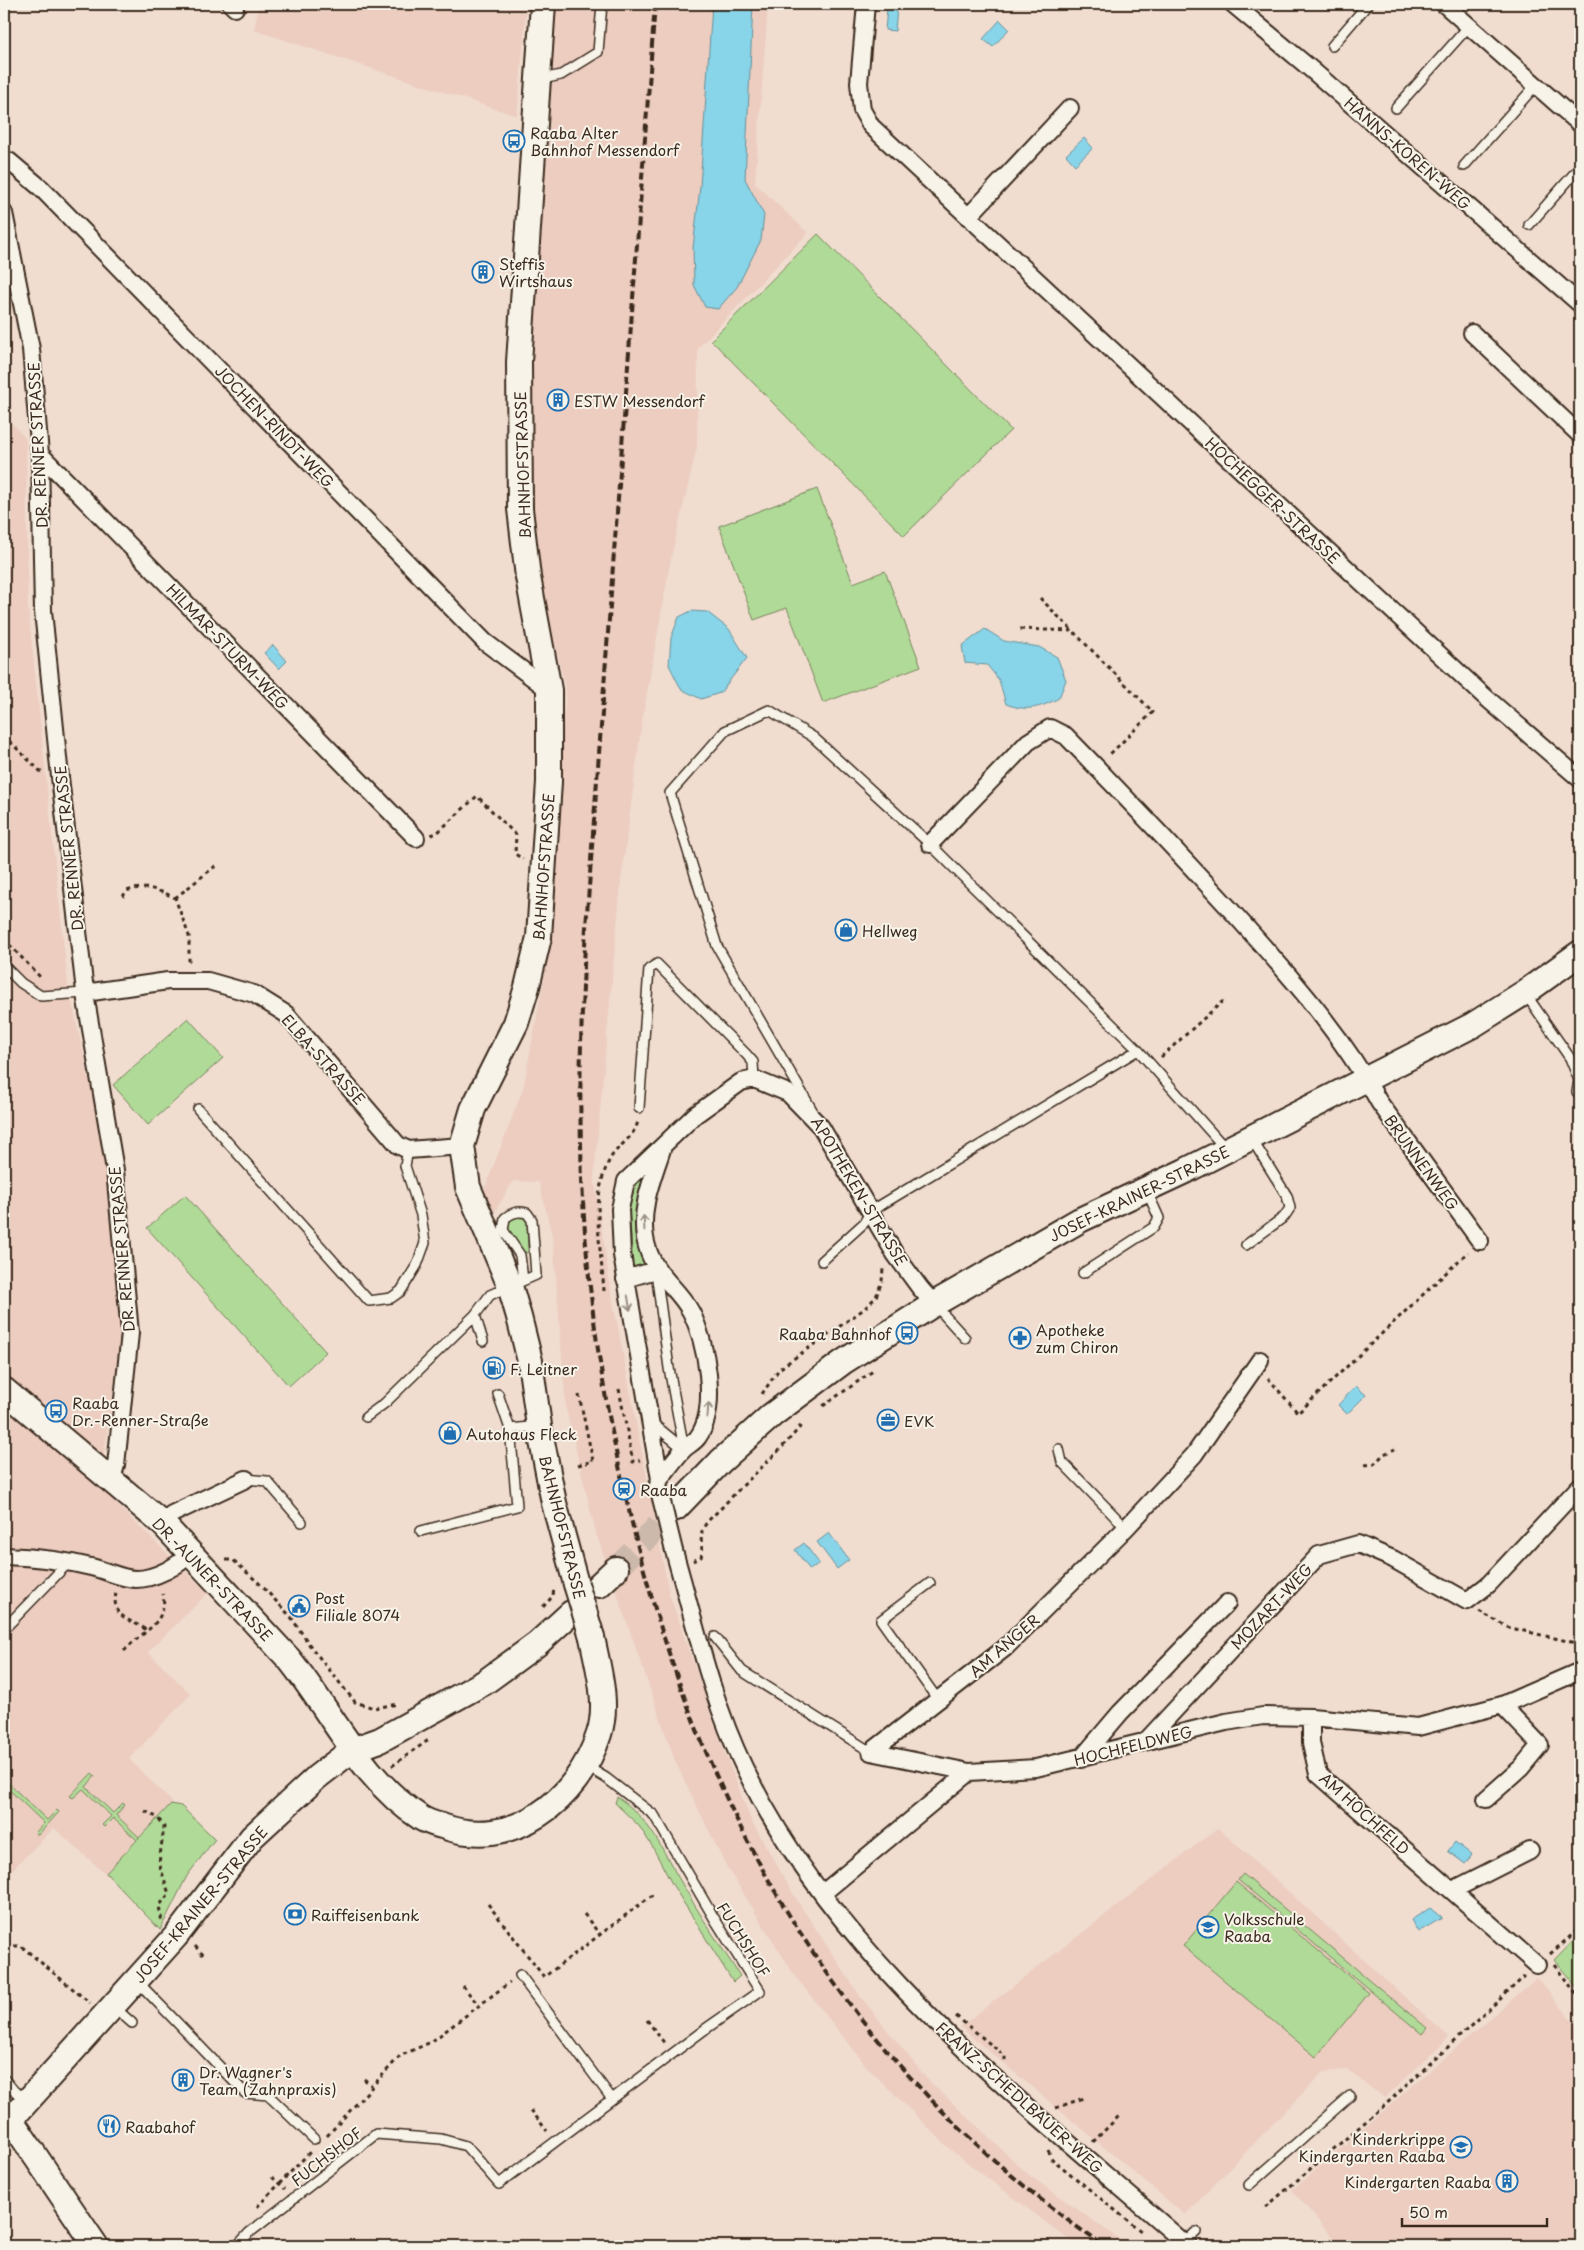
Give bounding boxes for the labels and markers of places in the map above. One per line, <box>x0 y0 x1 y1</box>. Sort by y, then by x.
place label: Raaba Alter Bahnhof Messendorf <box>530 121 680 161</box>
bus stop icon: Raaba Alter Bahnhof Messendorf <box>502 129 526 153</box>
place label: Steffis Wirtshaus <box>499 252 573 292</box>
building icon: Steffis Wirtshaus <box>471 260 495 284</box>
building icon: ESTW Messendorf <box>546 388 570 412</box>
place label: ESTW Messendorf <box>574 389 706 412</box>
shop icon: Hellweg <box>834 918 858 942</box>
place label: Hellweg <box>862 919 918 942</box>
place label: Apotheke zum Chiron <box>1036 1318 1119 1358</box>
bus stop icon: Raaba Bahnhof <box>895 1321 919 1345</box>
place label: Raaba Bahnhof <box>779 1322 892 1345</box>
pharmacy icon: Apotheke zum Chiron <box>1008 1326 1032 1350</box>
fuel station icon: F. Leitner <box>482 1356 506 1380</box>
place label: F. Leitner <box>510 1357 577 1380</box>
place label: Raaba Dr.-Renner-Straße <box>72 1391 209 1431</box>
bus stop icon: Raaba Dr.-Renner-Straße <box>44 1399 68 1423</box>
office icon: EVK <box>876 1408 900 1432</box>
place label: EVK <box>904 1409 934 1432</box>
shop icon: Autohaus Fleck <box>438 1421 462 1445</box>
place label: Autohaus Fleck <box>466 1422 577 1445</box>
station icon: Raaba <box>612 1477 636 1501</box>
place label: Raaba <box>640 1478 688 1501</box>
place label: Post Filiale 8074 <box>315 1586 400 1626</box>
public building icon: Post Filiale 8074 <box>287 1594 311 1618</box>
bank icon: Raiffeisenbank <box>283 1902 307 1926</box>
place label: Raiffeisenbank <box>311 1903 419 1926</box>
place label: Volksschule Raaba <box>1224 1907 1304 1947</box>
school or university icon: Volksschule Raaba <box>1196 1915 1220 1939</box>
place label: Dr. Wagner's Team (Zahnpraxis) <box>199 2060 337 2100</box>
building icon: Dr. Wagner's Team (Zahnpraxis) <box>171 2068 195 2092</box>
restaurant icon: Raabahof <box>97 2114 121 2138</box>
place label: Raabahof <box>125 2115 196 2138</box>
place label: Kinderkrippe Kindergarten Raaba <box>1298 2127 1446 2167</box>
school or university icon: Kinderkrippe Kindergarten Raaba <box>1449 2135 1473 2159</box>
building icon: Kindergarten Raaba <box>1495 2169 1519 2193</box>
place label: Kindergarten Raaba <box>1344 2170 1492 2193</box>

